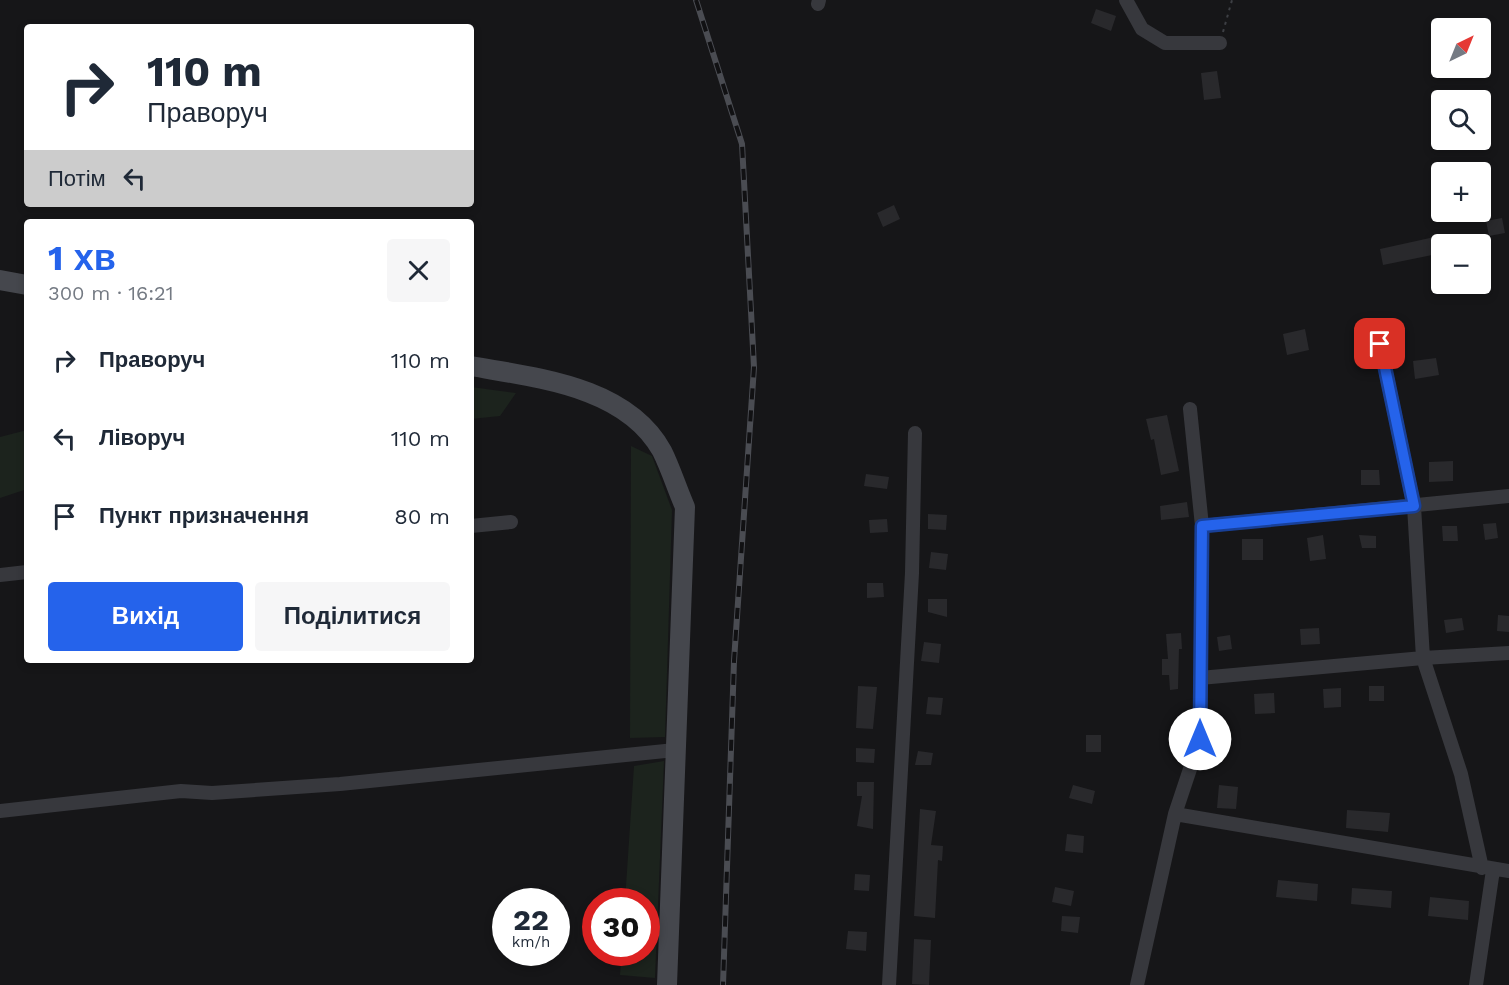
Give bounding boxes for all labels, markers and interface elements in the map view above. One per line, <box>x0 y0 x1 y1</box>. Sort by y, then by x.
north arrow <box>1431 18 1491 78</box>
map controls <box>1431 18 1491 294</box>
text: 110 m <box>147 47 262 96</box>
icon: right <box>48 48 126 126</box>
button: search <box>1431 90 1491 150</box>
text: Праворуч <box>147 97 268 129</box>
icon: left <box>118 162 151 195</box>
button: + <box>1431 162 1491 222</box>
text: Потім <box>48 166 106 191</box>
button: − <box>1431 234 1491 294</box>
text: 1 хв <box>48 237 116 279</box>
button: close <box>387 239 450 302</box>
text: 300 m · 16:21 <box>48 281 174 305</box>
pin <box>1354 318 1405 369</box>
icon: arrive <box>1363 327 1396 360</box>
icon: right <box>48 344 81 377</box>
text: Праворуч <box>99 347 205 372</box>
text: 110 m <box>391 348 450 373</box>
icon: left <box>48 422 81 455</box>
text: Ліворуч <box>99 425 185 450</box>
text: 110 m <box>391 426 450 451</box>
icon: arrive <box>48 500 81 533</box>
text: Пункт призначення <box>99 503 309 528</box>
text: 80 m <box>394 504 450 529</box>
button: Вихід <box>48 582 243 651</box>
button: Поділитися <box>255 582 450 651</box>
position arrow <box>1168 707 1232 771</box>
speed limit sign: 30 <box>582 888 660 966</box>
text: 22 <box>513 902 549 937</box>
text: km/h <box>512 933 550 951</box>

